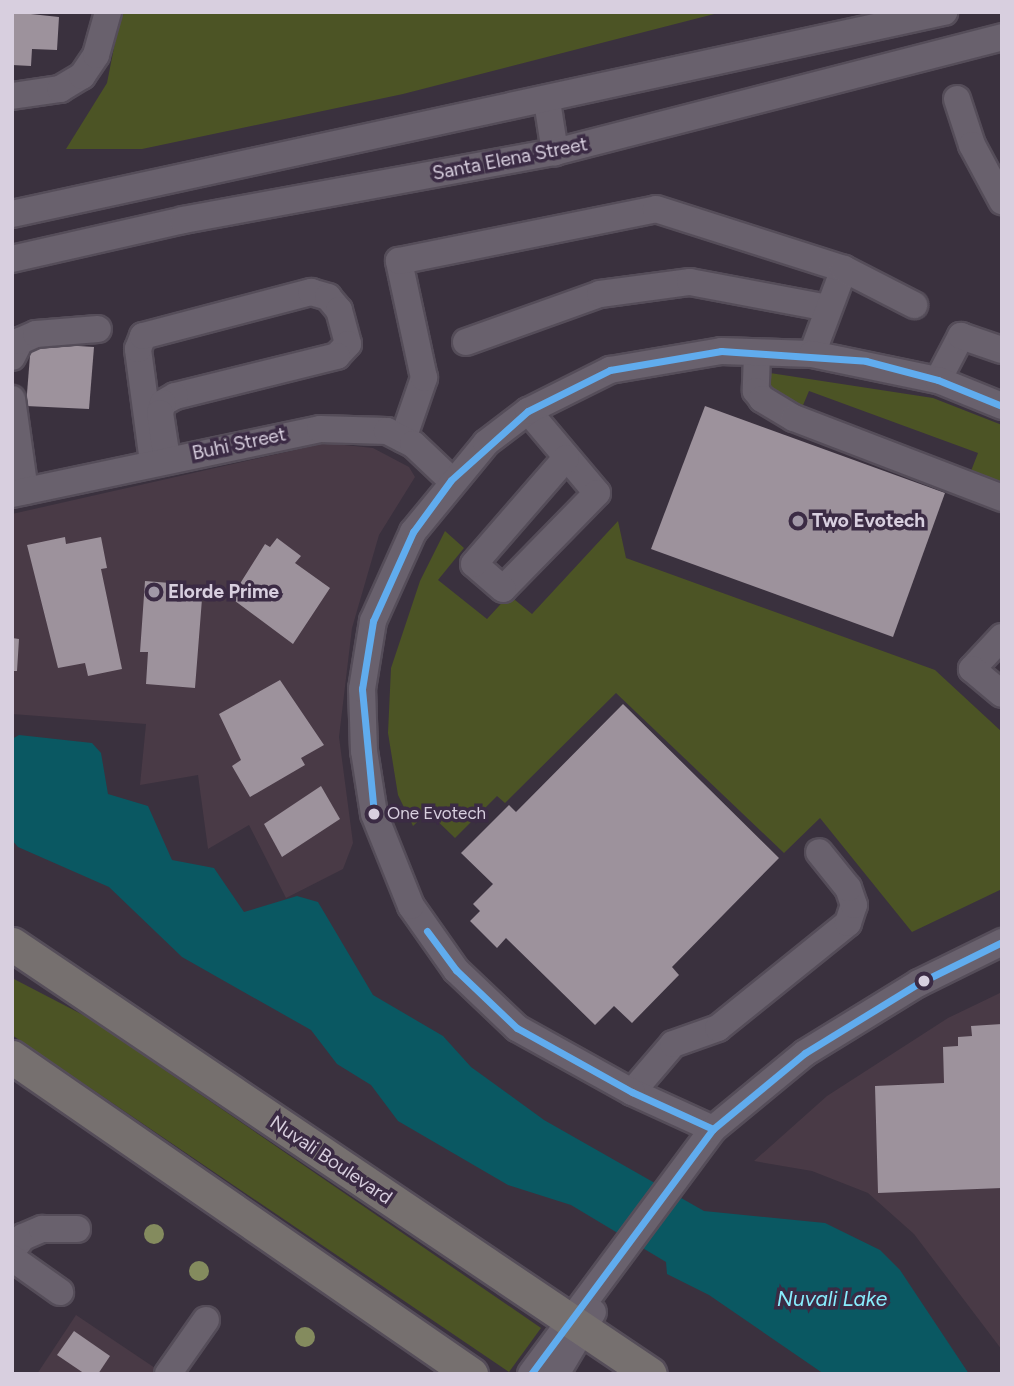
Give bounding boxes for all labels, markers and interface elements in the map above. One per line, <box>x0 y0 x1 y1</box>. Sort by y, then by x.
street label: Santa Elena Street <box>431 133 589 185</box>
street label: Buhi Street <box>190 423 288 465</box>
place label: Two Evotech <box>812 510 925 532</box>
marker: Two Evotech <box>790 513 806 529</box>
place label: Elorde Prime <box>168 581 279 603</box>
marker: Elorde Prime <box>146 584 162 600</box>
place label: One Evotech <box>387 804 486 824</box>
marker: One Evotech <box>367 807 381 821</box>
unlabelled marker <box>917 974 931 988</box>
street label: Nuvali Boulevard <box>266 1111 396 1209</box>
water label: Nuvali Lake <box>777 1286 887 1312</box>

